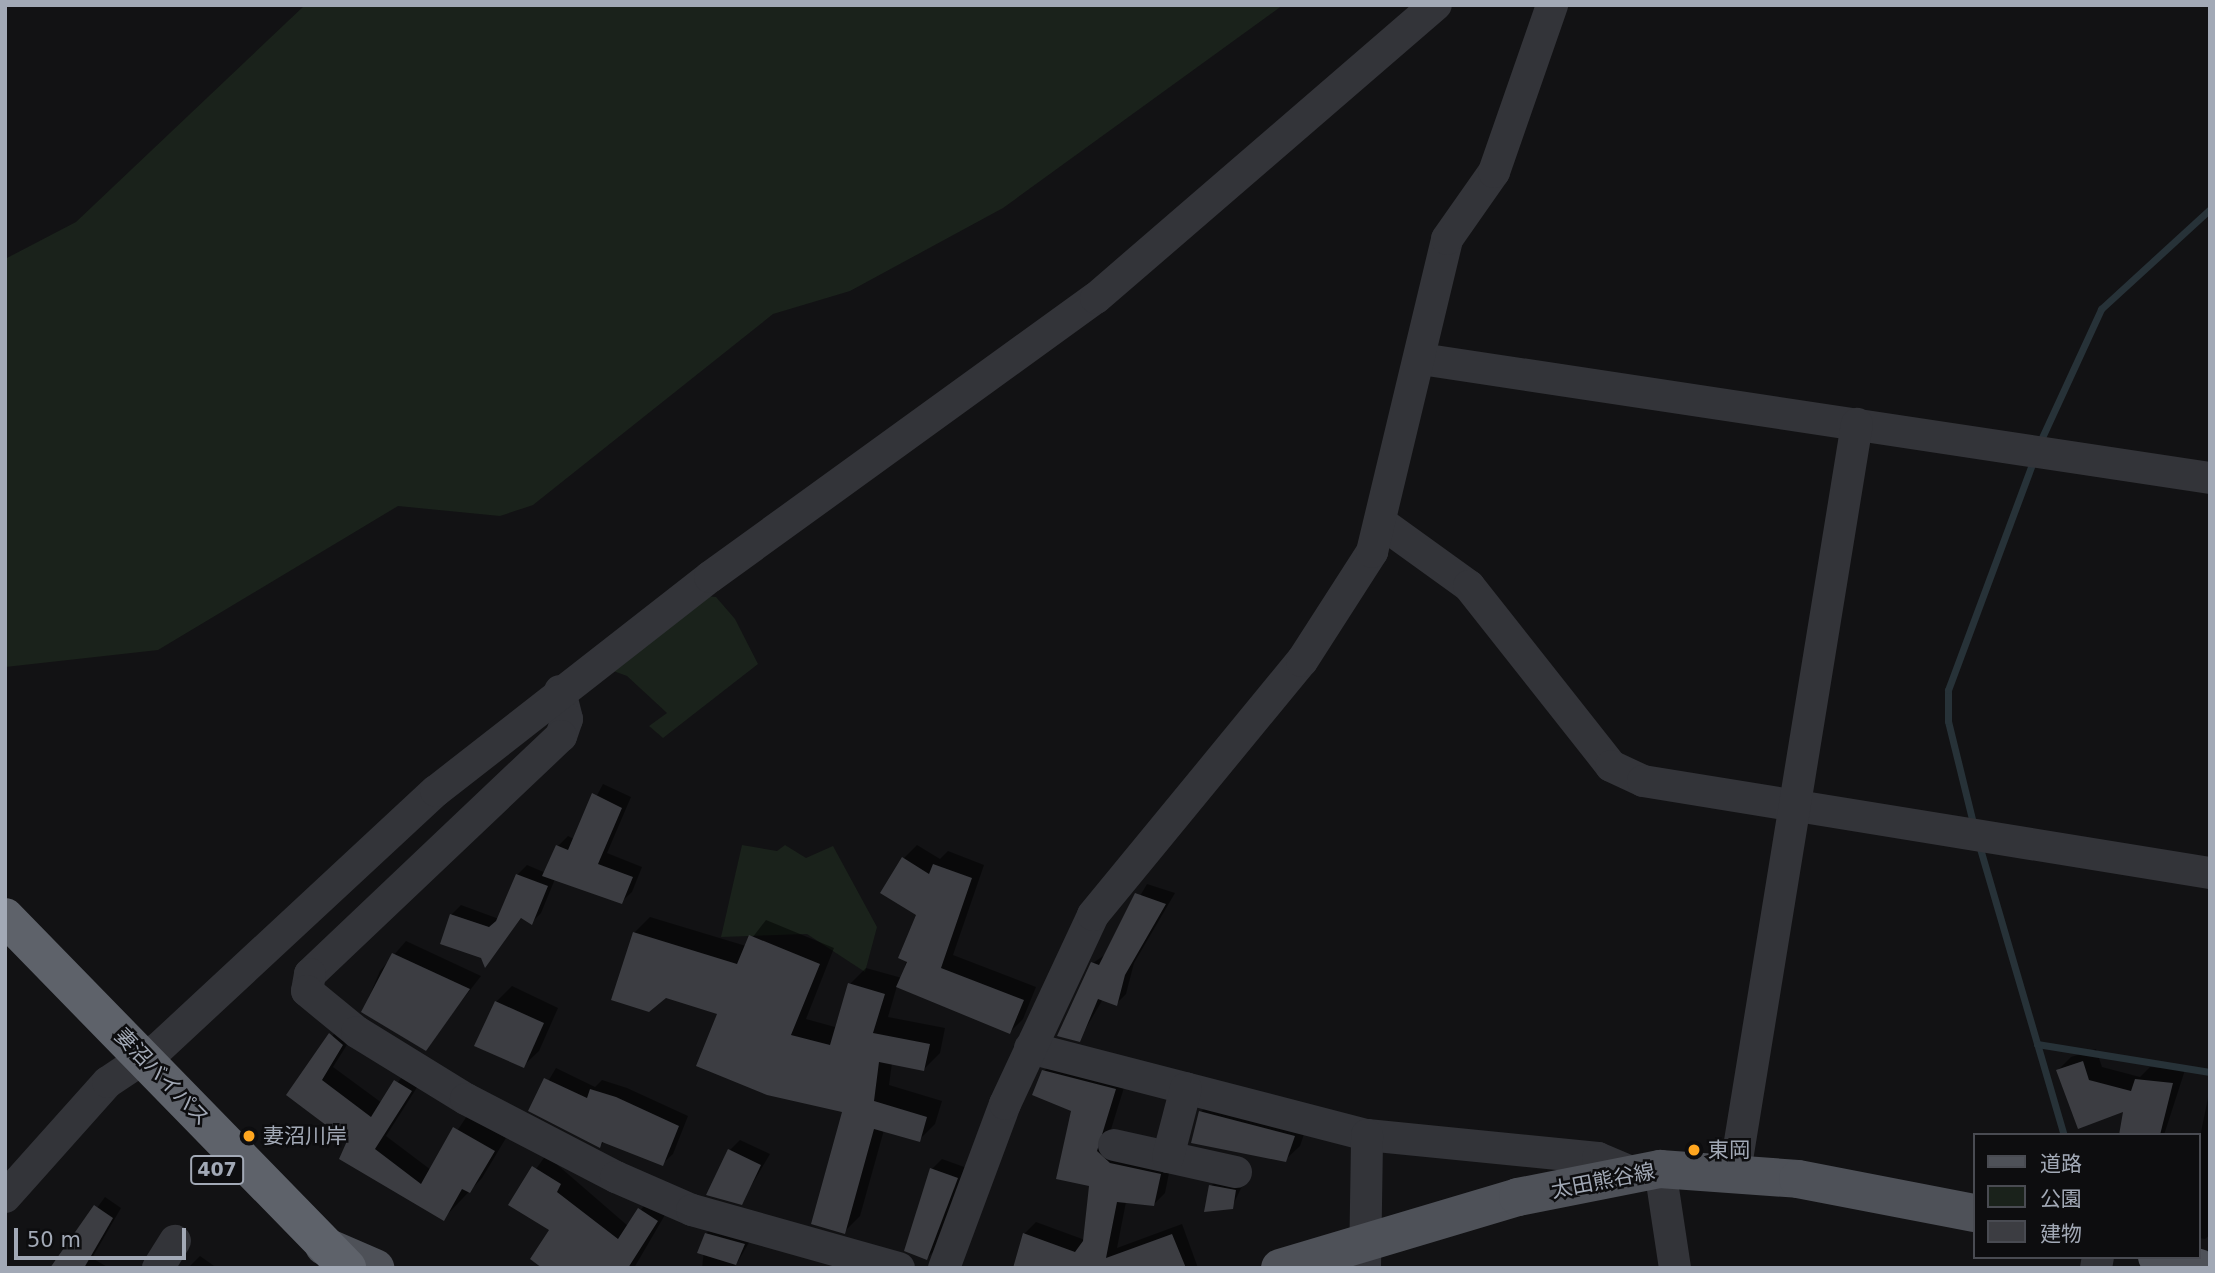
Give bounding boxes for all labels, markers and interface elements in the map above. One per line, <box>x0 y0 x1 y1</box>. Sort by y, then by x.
street label: 妻沼バイパス <box>109 1023 215 1131</box>
place label: 妻沼川岸 <box>263 1123 347 1149</box>
marker: 妻沼川岸 <box>241 1128 257 1144</box>
legend <box>1974 1133 2201 1259</box>
place label: 東岡 <box>1708 1137 1750 1163</box>
marker: 東岡 <box>1686 1142 1702 1158</box>
text: 道路 <box>2040 1152 2082 1176</box>
road number: 407 <box>189 1154 245 1186</box>
street label: 太田熊谷線 <box>1549 1159 1657 1203</box>
text: 公園 <box>2040 1187 2082 1211</box>
scale bar <box>18 1214 189 1258</box>
text: 建物 <box>2040 1222 2082 1246</box>
text: 50 m <box>27 1228 81 1252</box>

